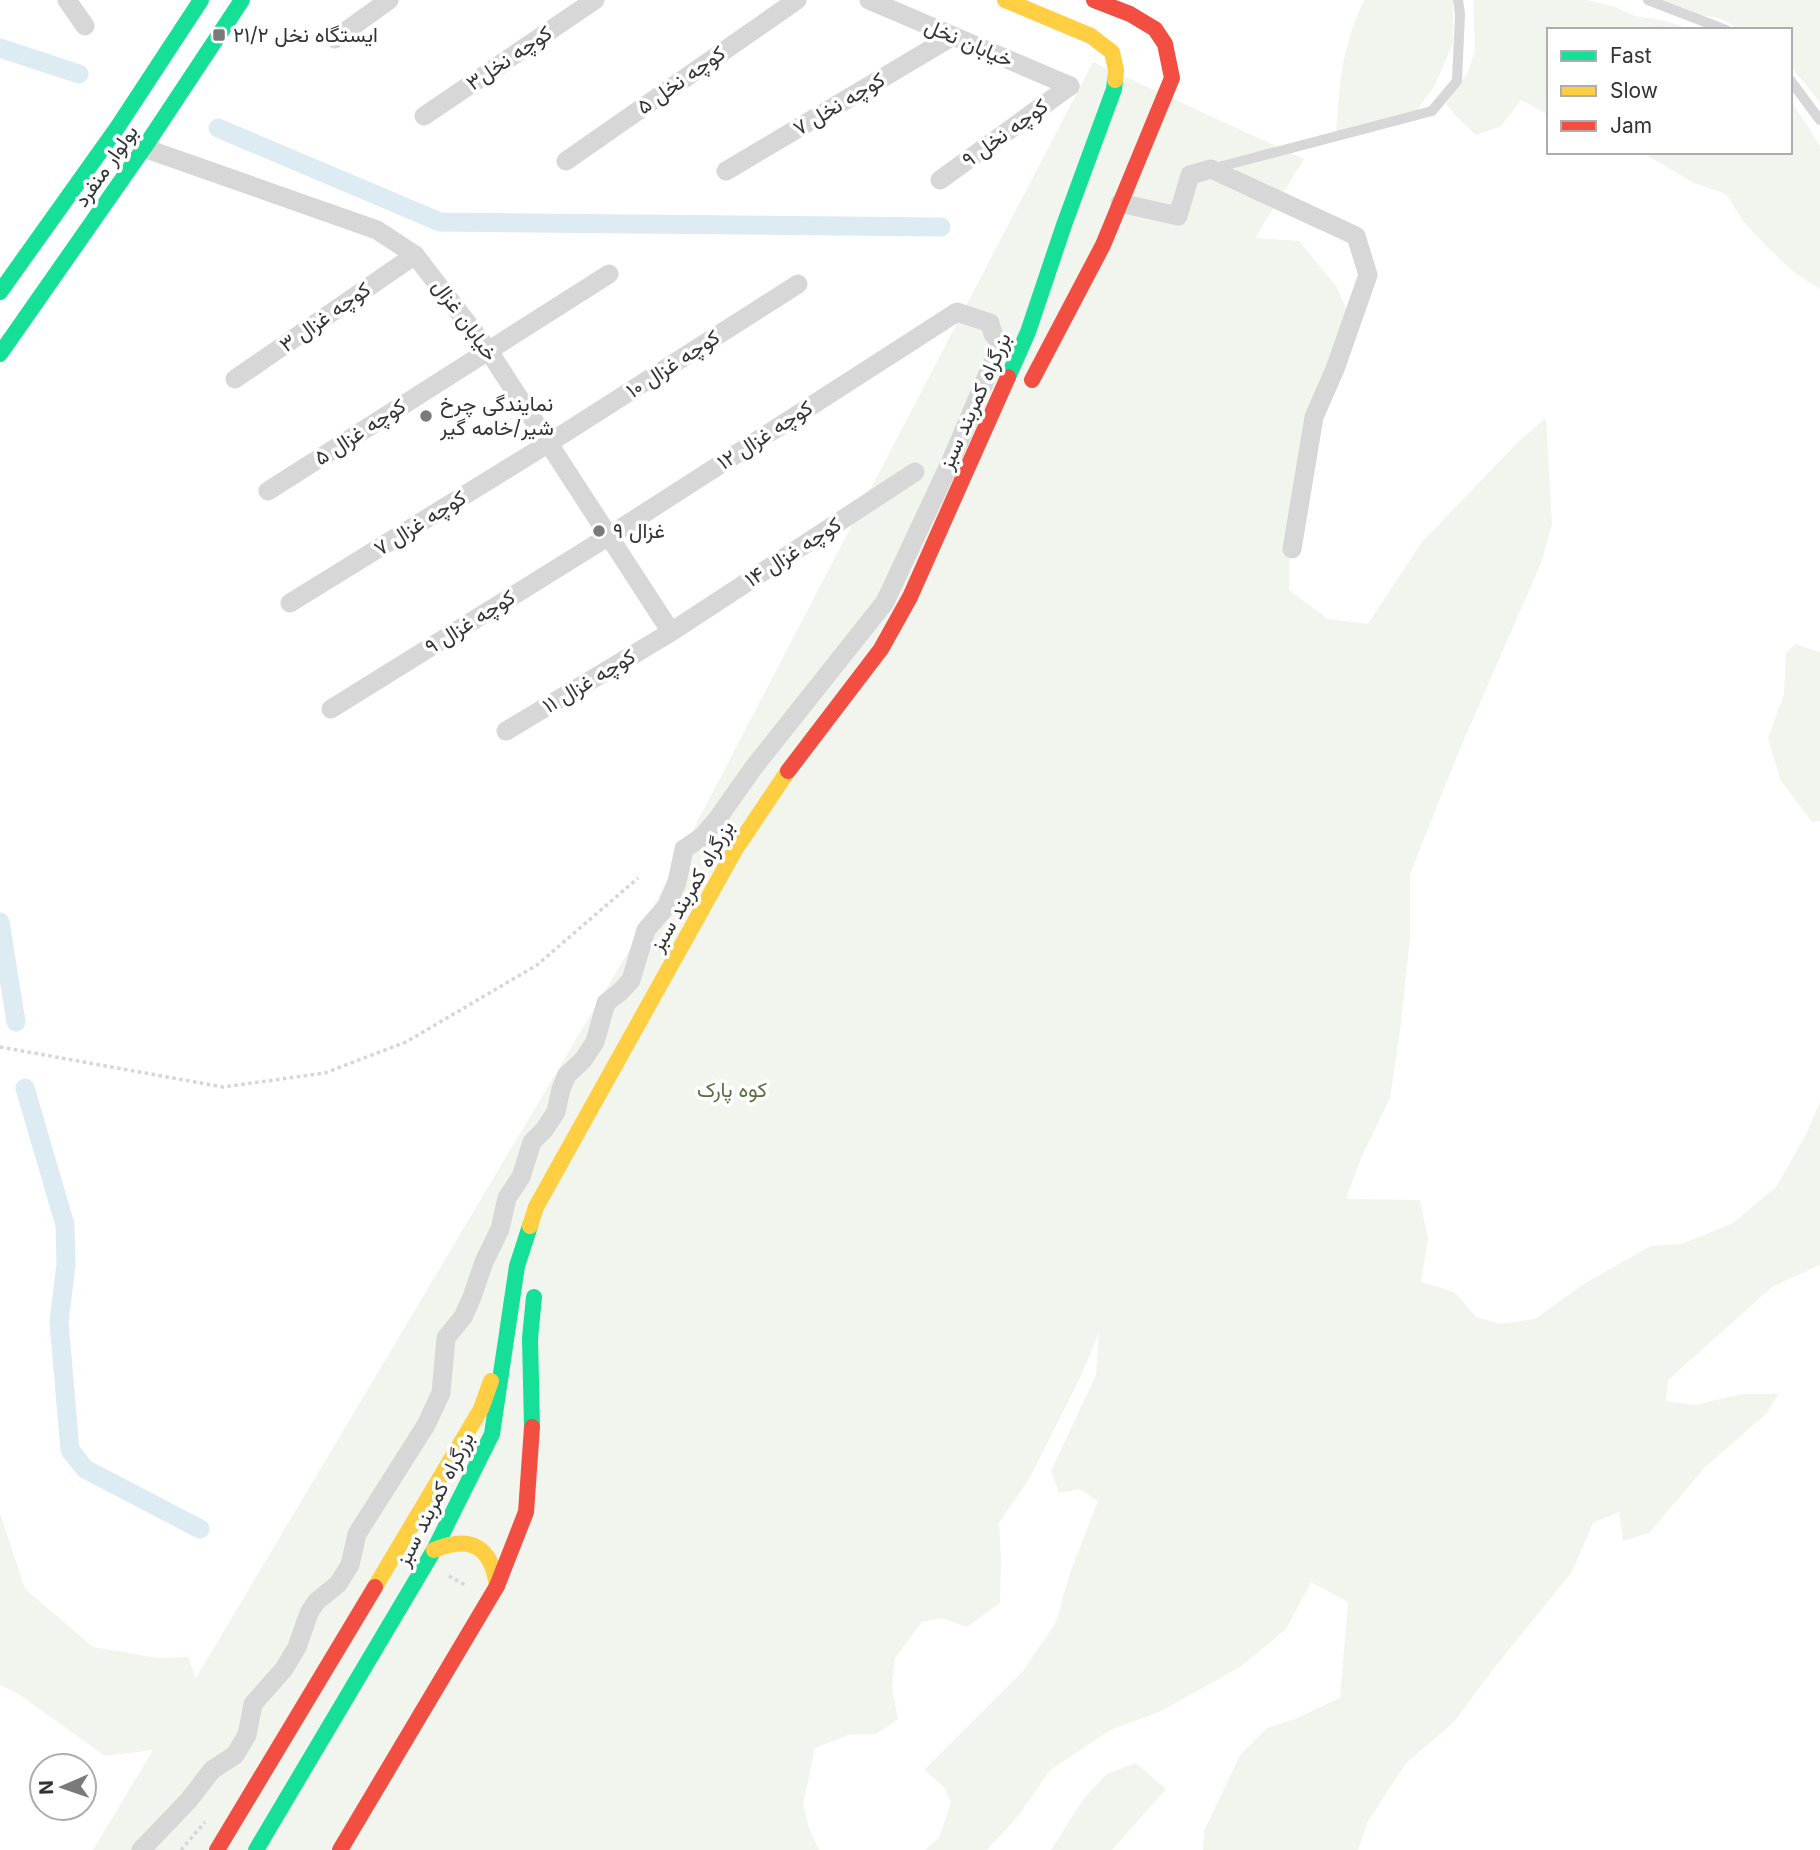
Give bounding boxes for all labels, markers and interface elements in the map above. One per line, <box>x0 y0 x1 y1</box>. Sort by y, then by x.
street label: خیابان نخل <box>921 13 1017 72</box>
street label: کوچه نخل۳ <box>461 20 557 97</box>
place label: ایستگاه نخل ۲۱/۲ <box>233 22 378 47</box>
marker: ایستگاه نخل ۲۱/۲ <box>211 27 227 43</box>
legend <box>1547 28 1792 154</box>
street label: کوچه نخل ۵ <box>632 40 731 121</box>
text: Fast <box>1610 43 1652 68</box>
street label: کوچه نخل ۷ <box>789 67 890 142</box>
text: Slow <box>1610 78 1658 103</box>
street label: کوچه نخل ۹ <box>957 93 1054 174</box>
text: Jam <box>1610 113 1652 138</box>
street label: بولوار منفرد <box>68 120 144 212</box>
street label: خیابان غزال <box>427 274 503 366</box>
street label: کوچه غزال ۳ <box>274 276 376 359</box>
street label: کوچه غزال ۱۰ <box>621 324 725 405</box>
street label: بزرگراه کمربند سبز <box>933 329 1017 474</box>
place label: نمایندگی چرخ شیر/خامه گیر <box>439 391 554 441</box>
street label: کوچه غزال ۵ <box>309 393 411 472</box>
street label: کوچه غزال ۱۲ <box>712 395 818 476</box>
marker: نمایندگی چرخ شیر/خامه گیر <box>418 408 434 424</box>
street label: کوچه غزال ۷ <box>369 484 471 562</box>
street label: کوچه غزال ۱۴ <box>740 511 847 594</box>
place label: غزال ۹ <box>613 518 665 544</box>
marker: غزال ۹ <box>591 523 607 539</box>
street label: کوچه غزال ۹ <box>420 584 520 661</box>
street label: کوچه غزال ۱۱ <box>538 643 641 720</box>
street label: بزرگراه کمربند سبز <box>643 816 740 957</box>
park label: کوه پارک <box>697 1077 767 1104</box>
street label: بزرگراه کمربند سبز <box>390 1428 480 1571</box>
north arrow <box>28 1752 98 1822</box>
text: N <box>35 1780 58 1795</box>

